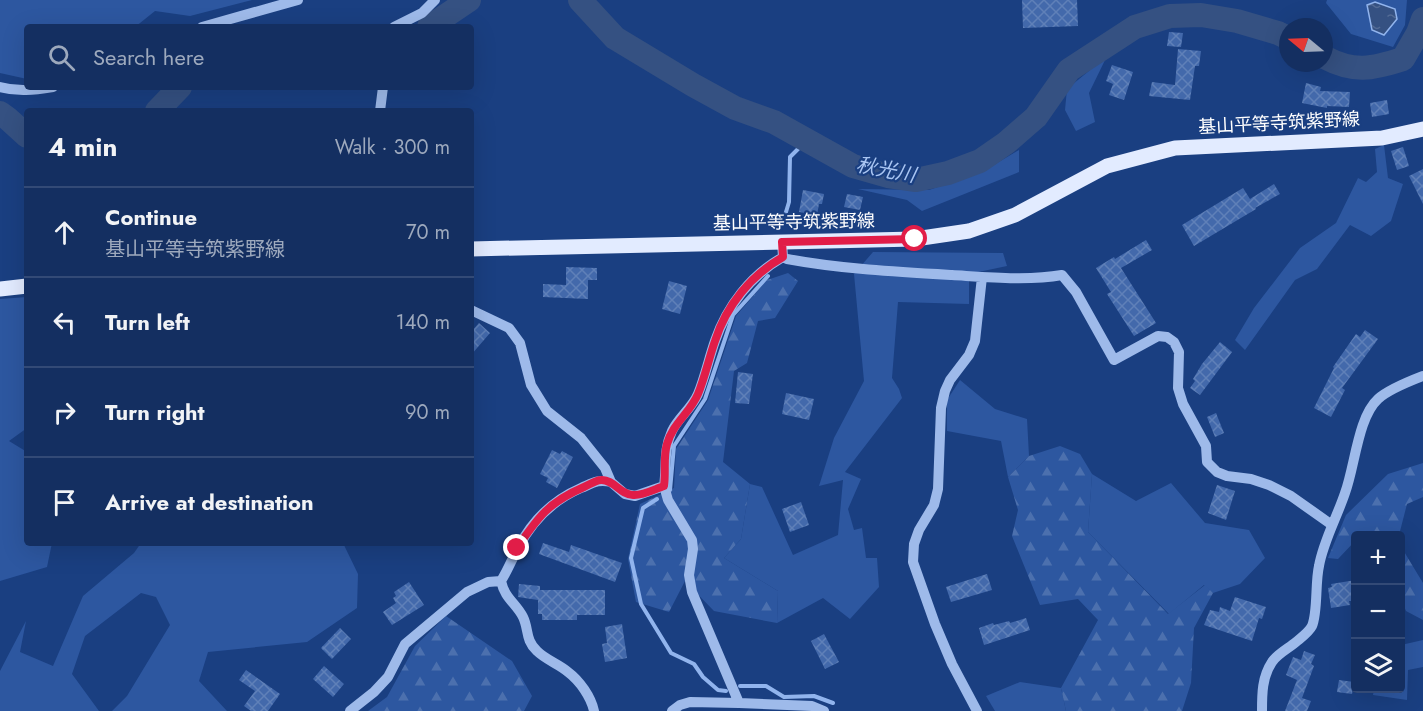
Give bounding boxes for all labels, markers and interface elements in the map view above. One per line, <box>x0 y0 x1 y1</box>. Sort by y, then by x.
north arrow <box>1279 18 1333 72</box>
search box <box>24 24 474 90</box>
icon: search <box>45 41 78 74</box>
text: Search here <box>93 41 204 73</box>
street label: 基山平等寺筑紫野線 <box>1197 106 1361 140</box>
text: 4 min <box>48 128 117 166</box>
text: Walk · 300 m <box>335 133 450 162</box>
water label: 秋光川 <box>854 150 920 190</box>
text: Continue <box>105 201 197 233</box>
street label: 基山平等寺筑紫野線 <box>713 208 875 236</box>
icon: ahead <box>48 216 81 249</box>
text: 70 m <box>406 218 450 247</box>
route start <box>901 225 927 251</box>
text: 基山平等寺筑紫野線 <box>105 235 285 264</box>
icon: left <box>48 306 81 339</box>
text: Turn left <box>105 306 190 338</box>
text: 140 m <box>396 308 450 337</box>
icon: right <box>48 396 81 429</box>
text: Turn right <box>105 396 205 428</box>
text: 90 m <box>405 398 450 427</box>
icon: arrive <box>48 486 81 519</box>
text: Arrive at destination <box>105 486 314 518</box>
map controls <box>1351 531 1405 693</box>
button: + <box>1351 531 1405 585</box>
route end <box>503 534 529 560</box>
button: − <box>1351 585 1405 639</box>
button: layers <box>1351 639 1405 693</box>

